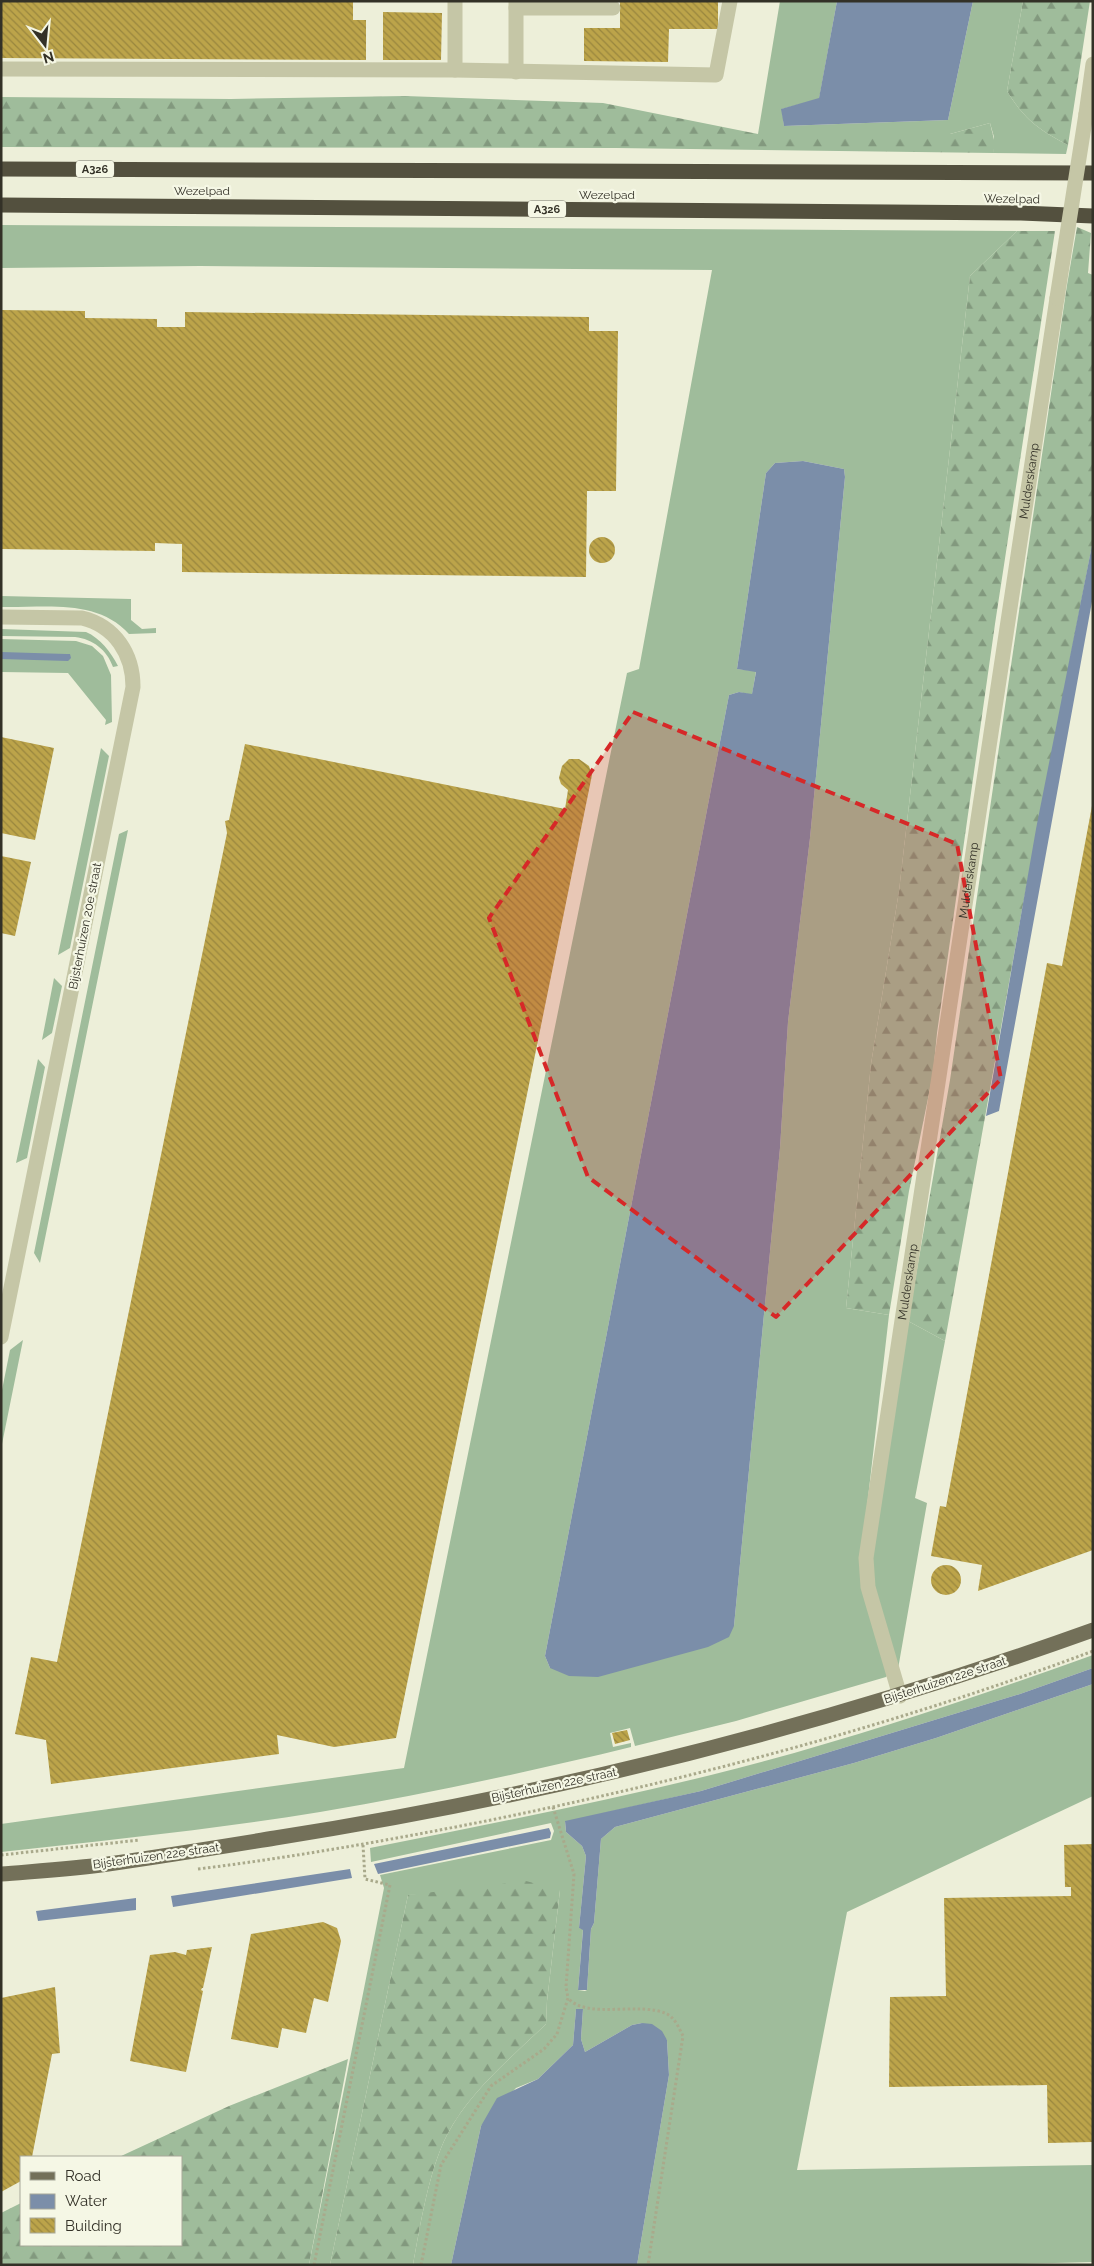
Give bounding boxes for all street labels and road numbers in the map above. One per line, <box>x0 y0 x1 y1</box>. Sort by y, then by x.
road number: A326 <box>76 160 114 178</box>
street label: Wezelpad <box>174 184 230 198</box>
street label: Wezelpad <box>579 188 635 202</box>
street label: Wezelpad <box>984 192 1040 206</box>
road number: A326 <box>528 200 566 218</box>
street label: Mulderskamp <box>1017 442 1042 520</box>
street label: Mulderskamp <box>956 841 981 919</box>
street label: Bijsterhuizen 20e straat <box>66 862 104 990</box>
street label: Mulderskamp <box>895 1243 921 1321</box>
street label: Bijsterhuizen 22e straat <box>882 1654 1008 1706</box>
street label: Bijsterhuizen 22e straat <box>490 1765 618 1805</box>
street label: Bijsterhuizen 22e straat <box>92 1840 220 1872</box>

